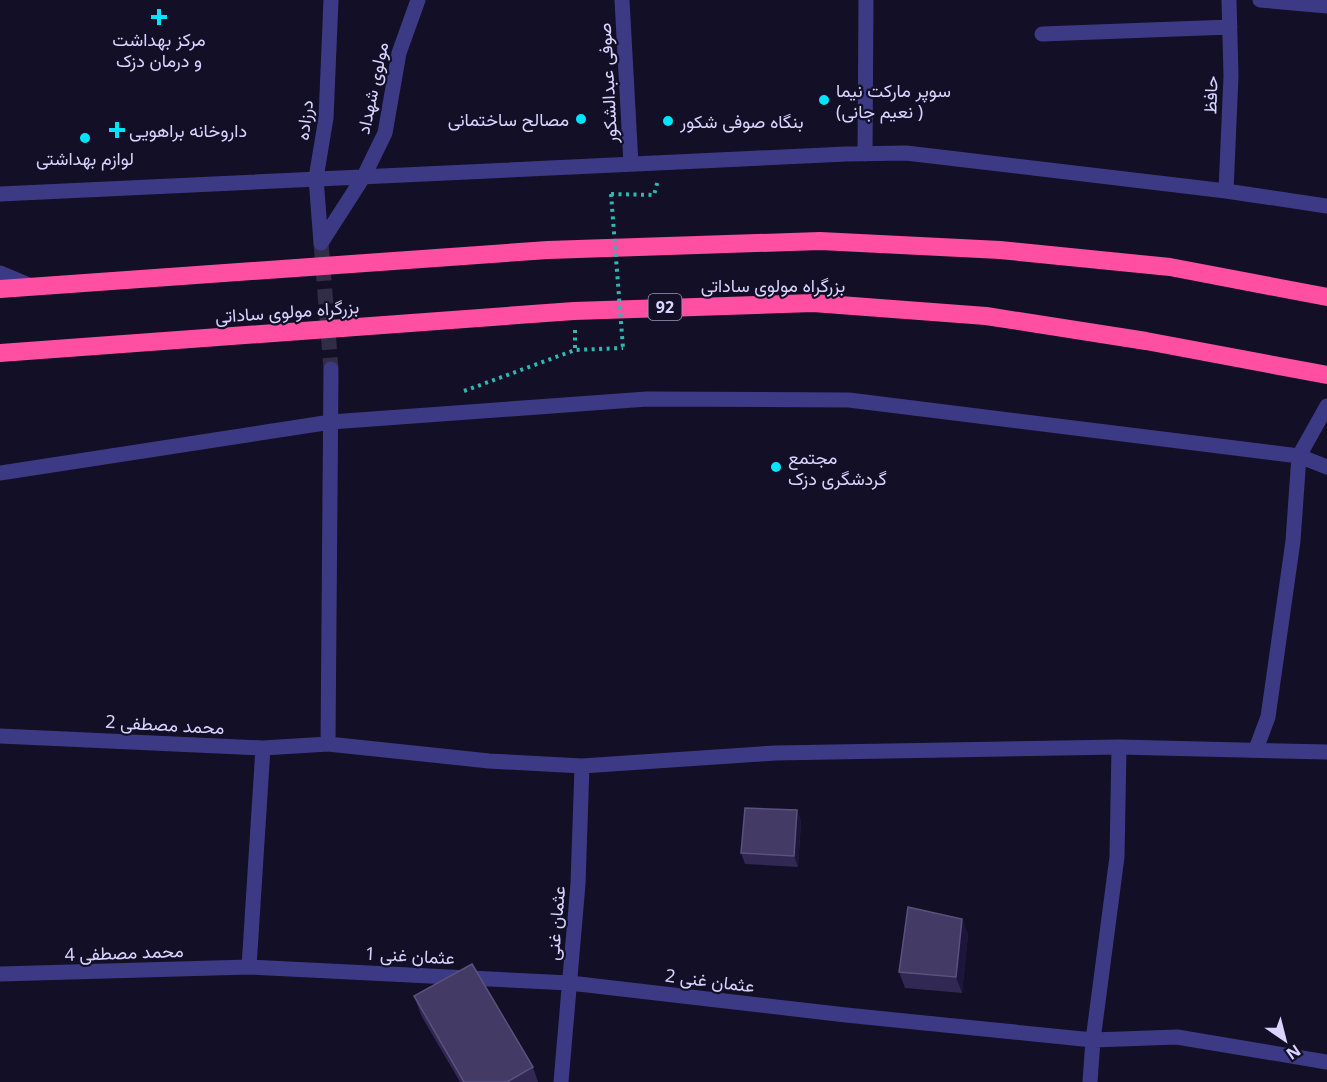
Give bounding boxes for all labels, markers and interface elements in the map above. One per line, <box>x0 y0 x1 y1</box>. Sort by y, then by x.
marker: مرکز بهداشت و درمان دزک <box>150 8 168 26</box>
street label: صوفی عبدالشکور <box>592 22 622 145</box>
place label: مرکز بهداشت و درمان دزک <box>112 27 206 72</box>
street label: مولوی شهداد <box>351 40 393 136</box>
street label: حافظ <box>1197 75 1223 115</box>
place label: سوپر مارکت نیما (نعیم جانی ) <box>836 78 951 124</box>
marker: سوپر مارکت نیما (نعیم جانی ) <box>817 93 831 107</box>
street label: درزاده <box>290 98 318 142</box>
place label: مصالح ساختمانی <box>448 107 569 132</box>
place label: بنگاه صوفی شکور <box>679 109 804 133</box>
marker: مصالح ساختمانی <box>574 112 588 126</box>
marker: بنگاه صوفی شکور <box>661 114 675 128</box>
place label: داروخانه براهویی <box>129 118 247 142</box>
marker: داروخانه براهویی <box>110 123 124 137</box>
marker: لوازم بهداشتی <box>78 131 92 145</box>
place label: لوازم بهداشتی <box>36 146 134 171</box>
street label: بزرگراه مولوی ساداتی <box>701 273 845 297</box>
street label: بزرگراه مولوی ساداتی <box>214 294 360 328</box>
road number: 92 <box>648 294 682 320</box>
place label: مجتمع گردشگری دزک <box>788 445 887 490</box>
marker: مجتمع گردشگری دزک <box>769 460 783 474</box>
street label: محمد مصطفی 2 <box>105 709 225 739</box>
street label: عثمان غنی <box>540 885 570 961</box>
street label: محمد مصطفی 4 <box>64 938 184 966</box>
street label: عثمان غنی 1 <box>365 941 455 969</box>
street label: عثمان غنی 2 <box>664 963 756 997</box>
north arrow <box>1255 1010 1315 1070</box>
text: N <box>1282 1040 1305 1065</box>

